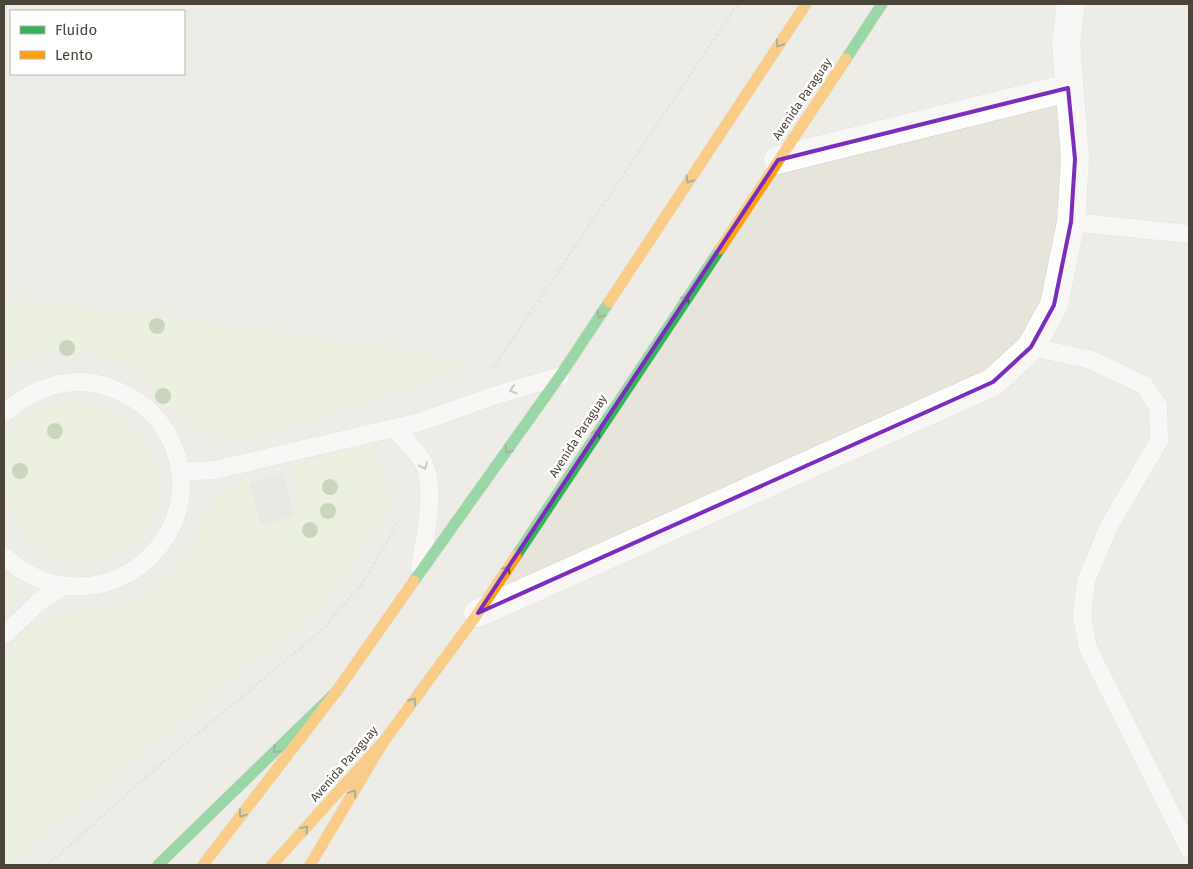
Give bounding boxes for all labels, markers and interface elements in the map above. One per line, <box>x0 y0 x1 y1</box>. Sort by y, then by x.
legend <box>10 10 185 75</box>
text: Fluido <box>55 21 97 39</box>
one-way arrow <box>776 39 785 48</box>
text: Lento <box>55 46 93 64</box>
street label: Avenida Paraguay <box>770 55 835 142</box>
one-way arrow <box>686 175 696 184</box>
one-way arrow <box>680 294 690 303</box>
one-way arrow <box>597 310 606 319</box>
one-way arrow <box>510 384 518 394</box>
street label: Avenida Paraguay <box>546 392 610 480</box>
one-way arrow <box>591 429 600 439</box>
one-way arrow <box>505 444 514 453</box>
one-way arrow <box>417 461 428 470</box>
one-way arrow <box>501 565 510 574</box>
one-way arrow <box>407 697 416 707</box>
street label: Avenida Paraguay <box>307 723 381 805</box>
one-way arrow <box>272 744 281 753</box>
one-way arrow <box>347 790 357 799</box>
one-way arrow <box>239 808 248 818</box>
one-way arrow <box>299 825 308 834</box>

